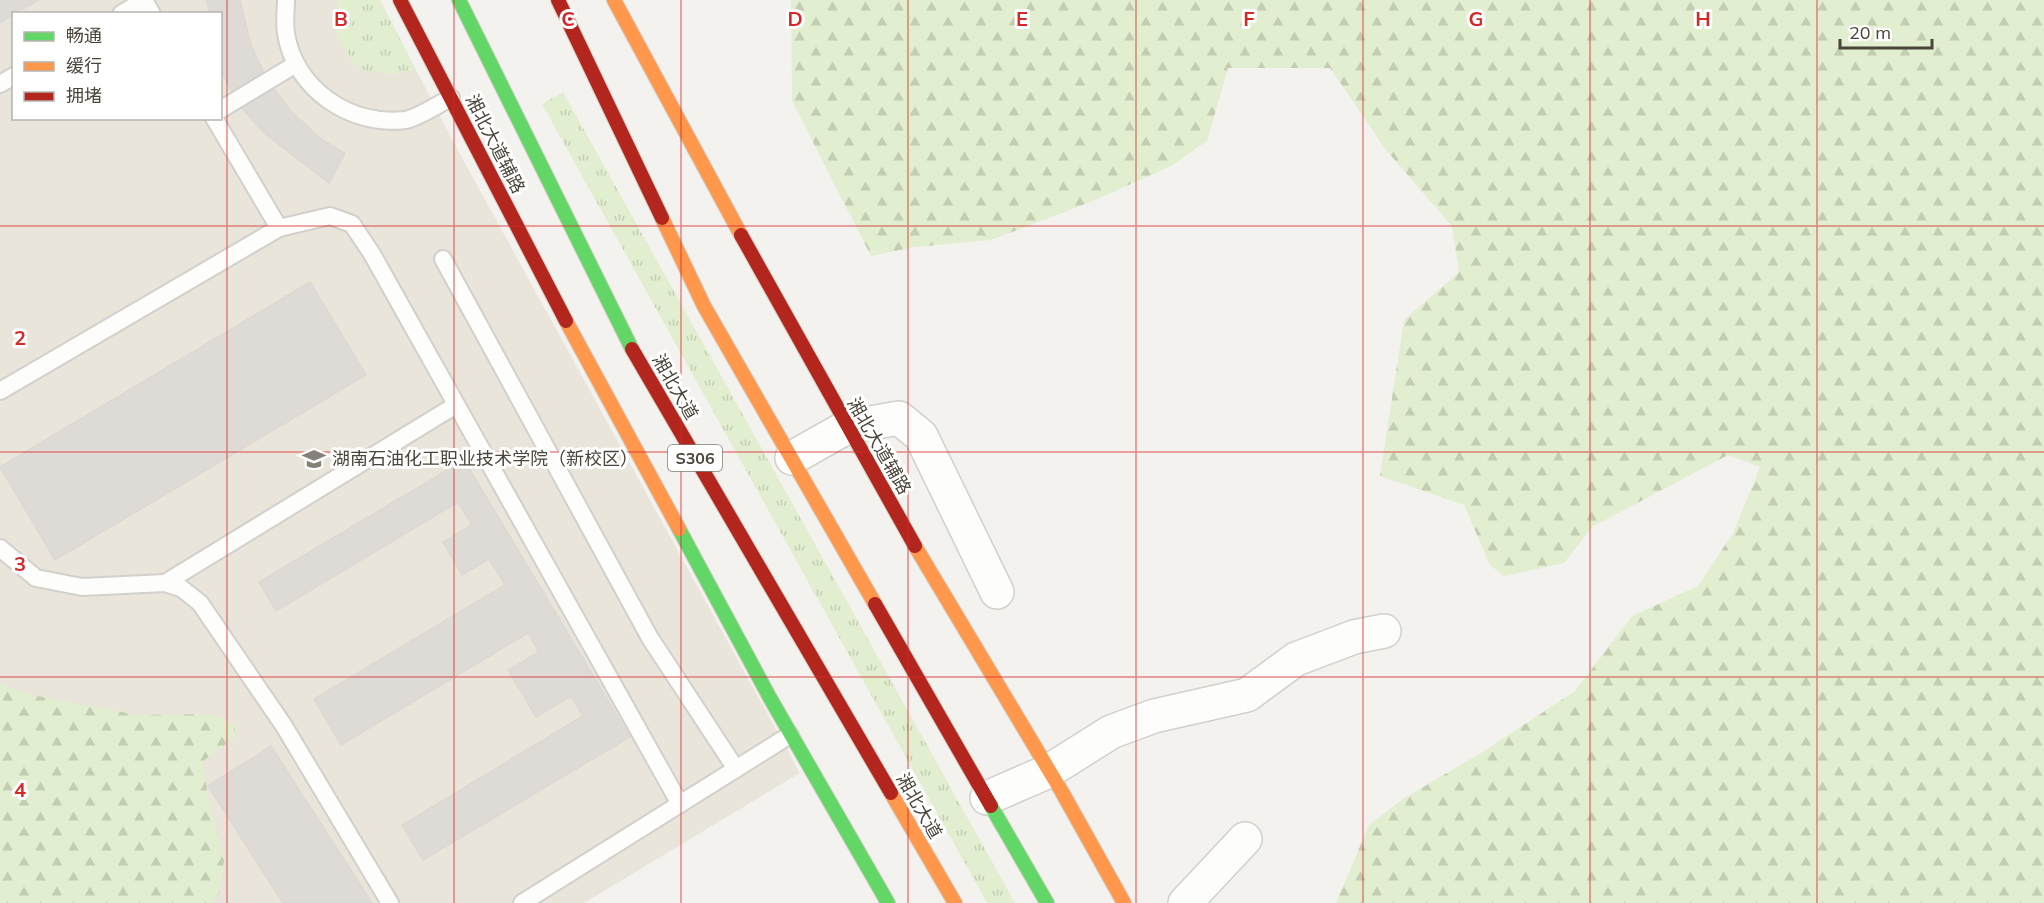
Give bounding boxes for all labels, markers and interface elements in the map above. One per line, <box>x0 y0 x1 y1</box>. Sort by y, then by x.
text: B <box>334 6 348 31</box>
text: C <box>561 6 575 31</box>
text: D <box>787 6 803 31</box>
text: E <box>1016 6 1028 31</box>
text: F <box>1243 6 1255 31</box>
text: G <box>1469 6 1483 31</box>
text: H <box>1695 6 1711 31</box>
legend <box>12 12 222 120</box>
scale bar <box>1840 12 1932 50</box>
text: 20 m <box>1849 21 1891 44</box>
text: 畅通 <box>66 24 102 47</box>
text: 缓行 <box>66 54 102 77</box>
text: 拥堵 <box>66 84 102 107</box>
street label: 湘北大道辅路 <box>461 90 530 197</box>
text: 2 <box>14 325 26 350</box>
street label: 湘北大道 <box>647 350 703 424</box>
street label: 湘北大道辅路 <box>842 393 916 498</box>
road number: S306 <box>668 445 722 471</box>
school or university icon: 湖南石油化工职业技术学院（新校区） <box>301 446 327 472</box>
place label: 湖南石油化工职业技术学院（新校区） <box>332 447 638 470</box>
text: 3 <box>14 551 26 576</box>
street label: 湘北大道 <box>891 769 947 843</box>
text: 4 <box>14 777 26 802</box>

